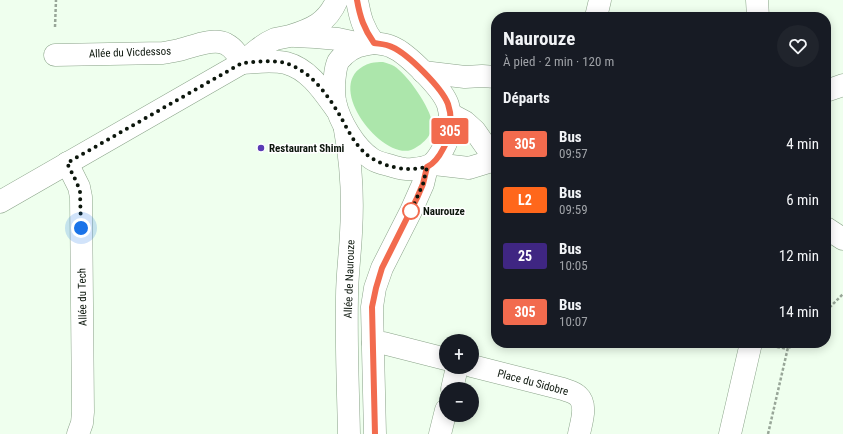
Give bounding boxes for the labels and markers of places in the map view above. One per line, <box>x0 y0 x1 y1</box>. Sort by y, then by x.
place label: Restaurant Shimi <box>269 142 345 155</box>
marker: Restaurant Shimi <box>256 143 266 153</box>
marker: Naurouze <box>402 202 420 220</box>
place label: Naurouze <box>423 205 465 218</box>

